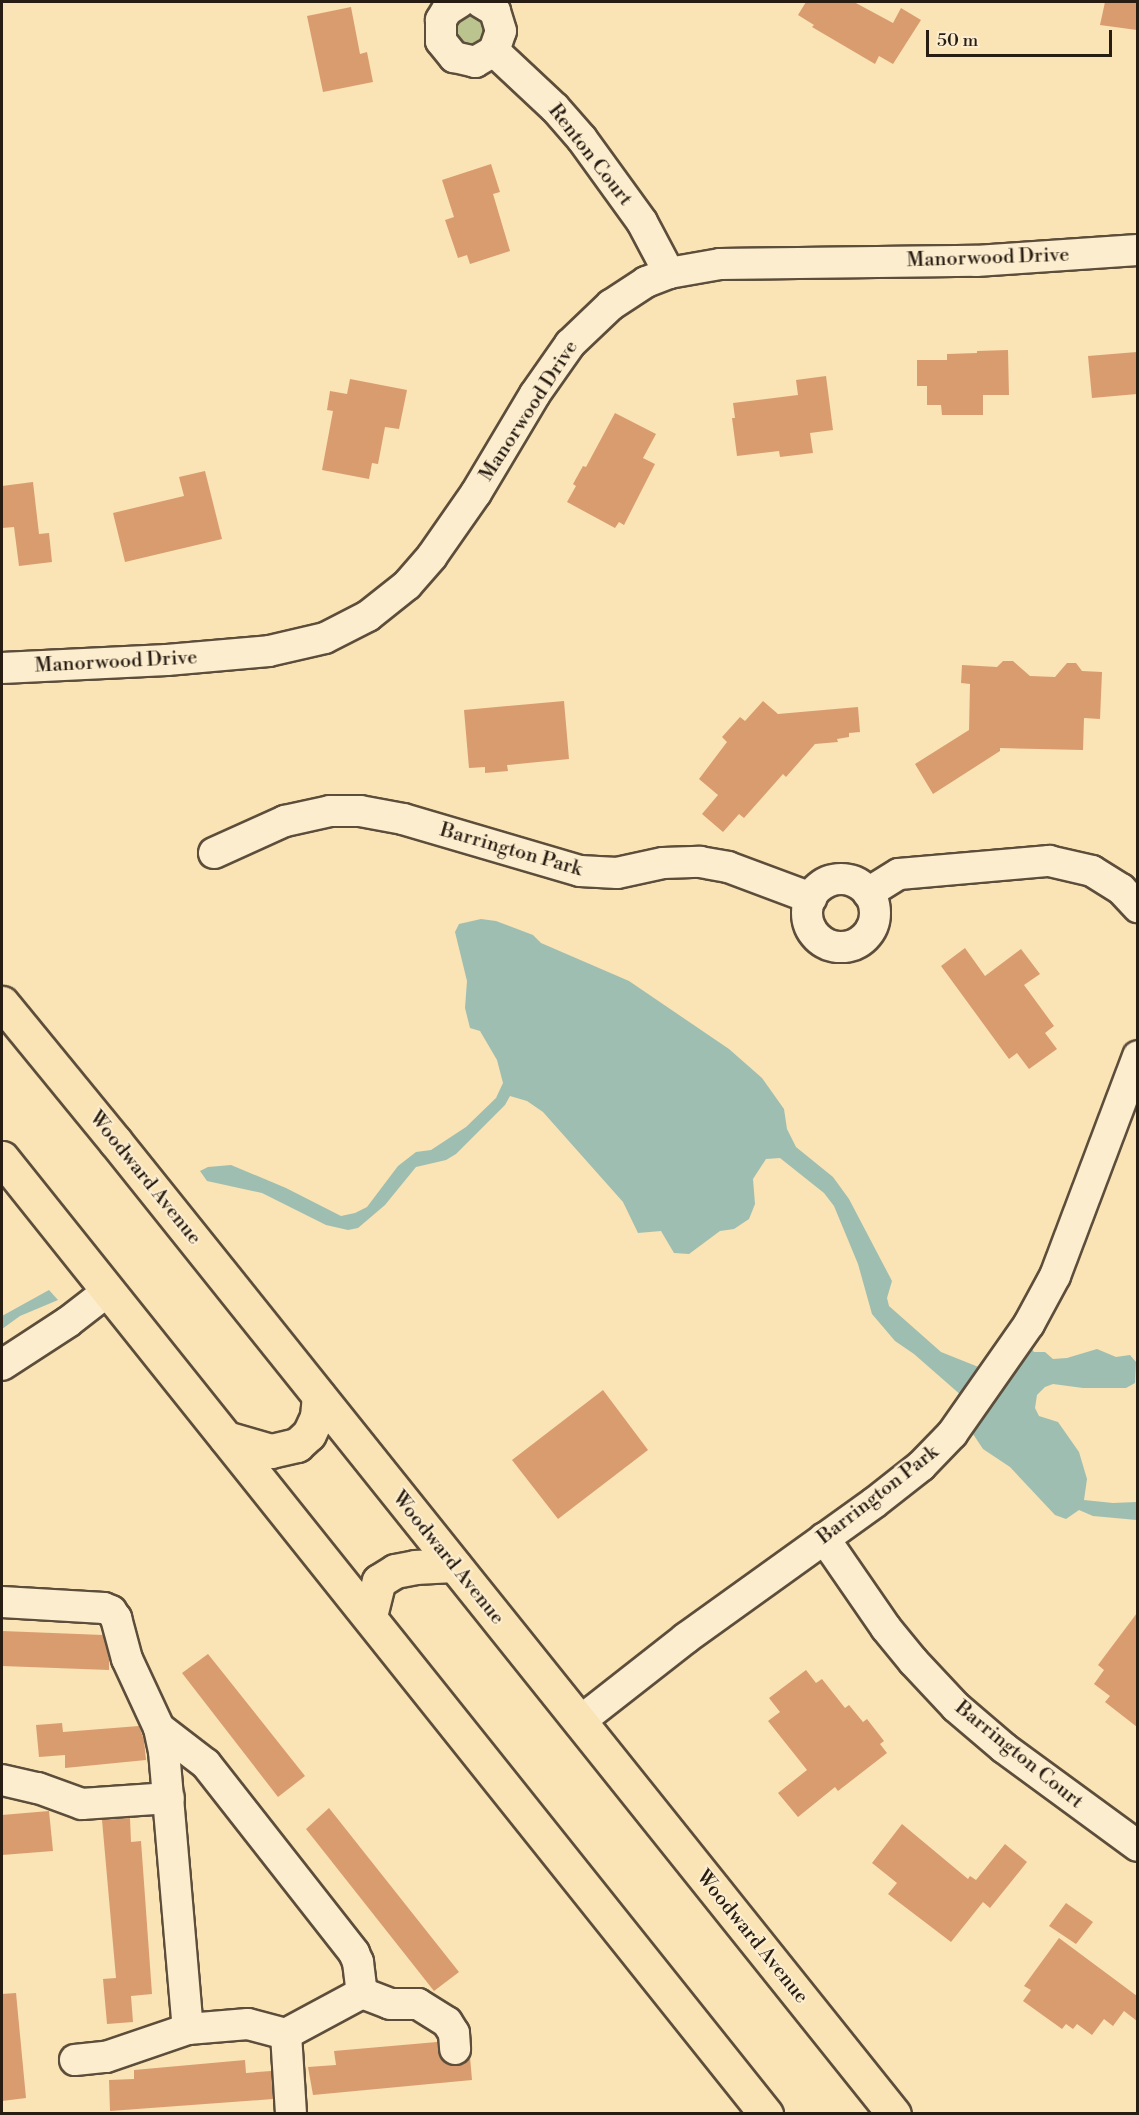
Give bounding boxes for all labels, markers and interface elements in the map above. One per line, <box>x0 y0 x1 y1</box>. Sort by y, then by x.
scale bar <box>929 18 1115 56</box>
text: 50 m <box>937 29 978 52</box>
street label: Renton Court <box>543 99 637 211</box>
street label: Manorwood Drive <box>906 243 1070 273</box>
street label: Manorwood Drive <box>475 336 583 486</box>
street label: Manorwood Drive <box>34 646 198 678</box>
street label: Barrington Park <box>437 818 585 882</box>
street label: Woodward Avenue <box>84 1106 206 1250</box>
street label: Barrington Park <box>813 1440 943 1550</box>
street label: Woodward Avenue <box>387 1486 509 1630</box>
street label: Barrington Court <box>950 1696 1088 1814</box>
street label: Woodward Avenue <box>691 1865 813 2009</box>

